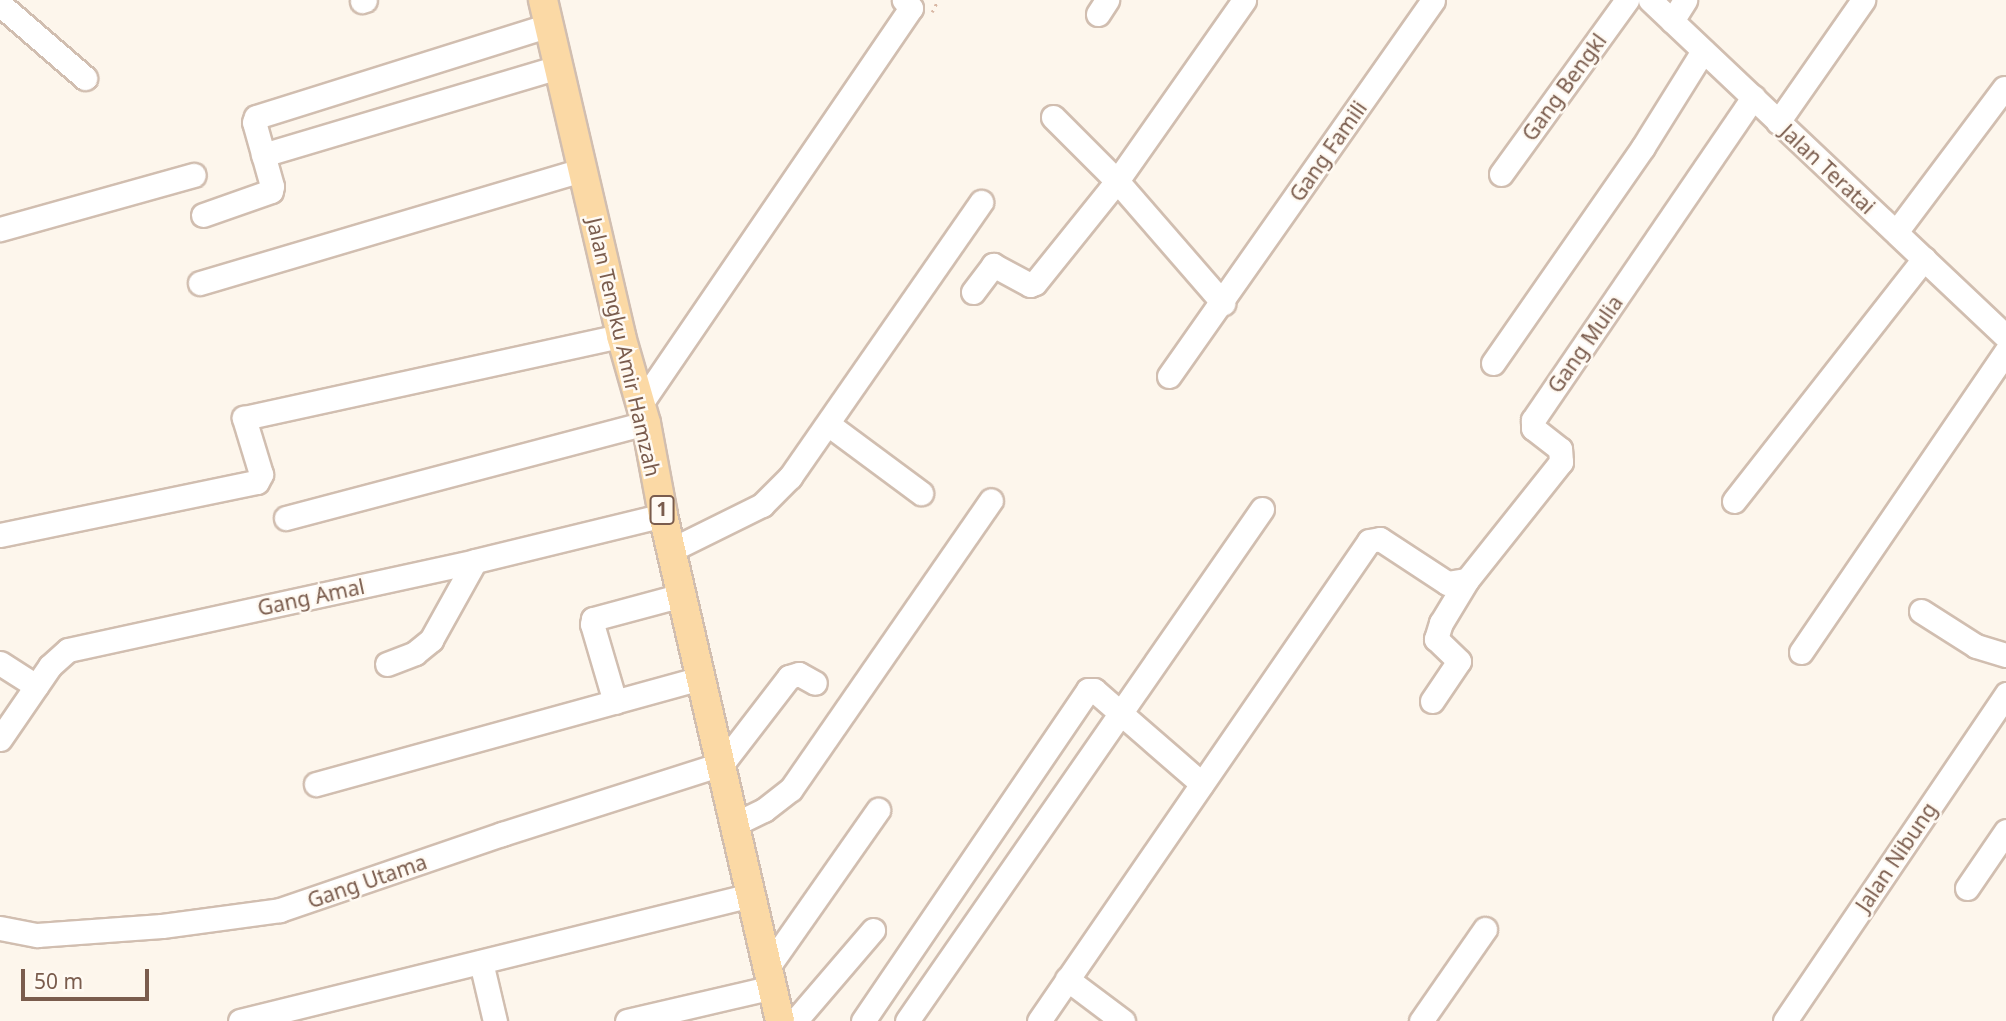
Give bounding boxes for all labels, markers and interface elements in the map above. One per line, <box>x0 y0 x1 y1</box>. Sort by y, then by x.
street label: Gang Bengkl <box>1517 28 1611 146</box>
street label: Gang Famili <box>1284 96 1372 206</box>
street label: Jalan Teratai <box>1776 119 1880 219</box>
street label: Jalan Tengku Amir Hamzah <box>582 215 666 479</box>
street label: Gang Mulia <box>1542 290 1628 398</box>
road number: 1 <box>648 495 676 526</box>
street label: Gang Amal <box>255 573 367 621</box>
street label: Jalan Nibung <box>1850 798 1942 916</box>
street label: Gang Utama <box>304 849 430 913</box>
scale bar <box>24 954 152 998</box>
text: 50 m <box>34 967 83 995</box>

